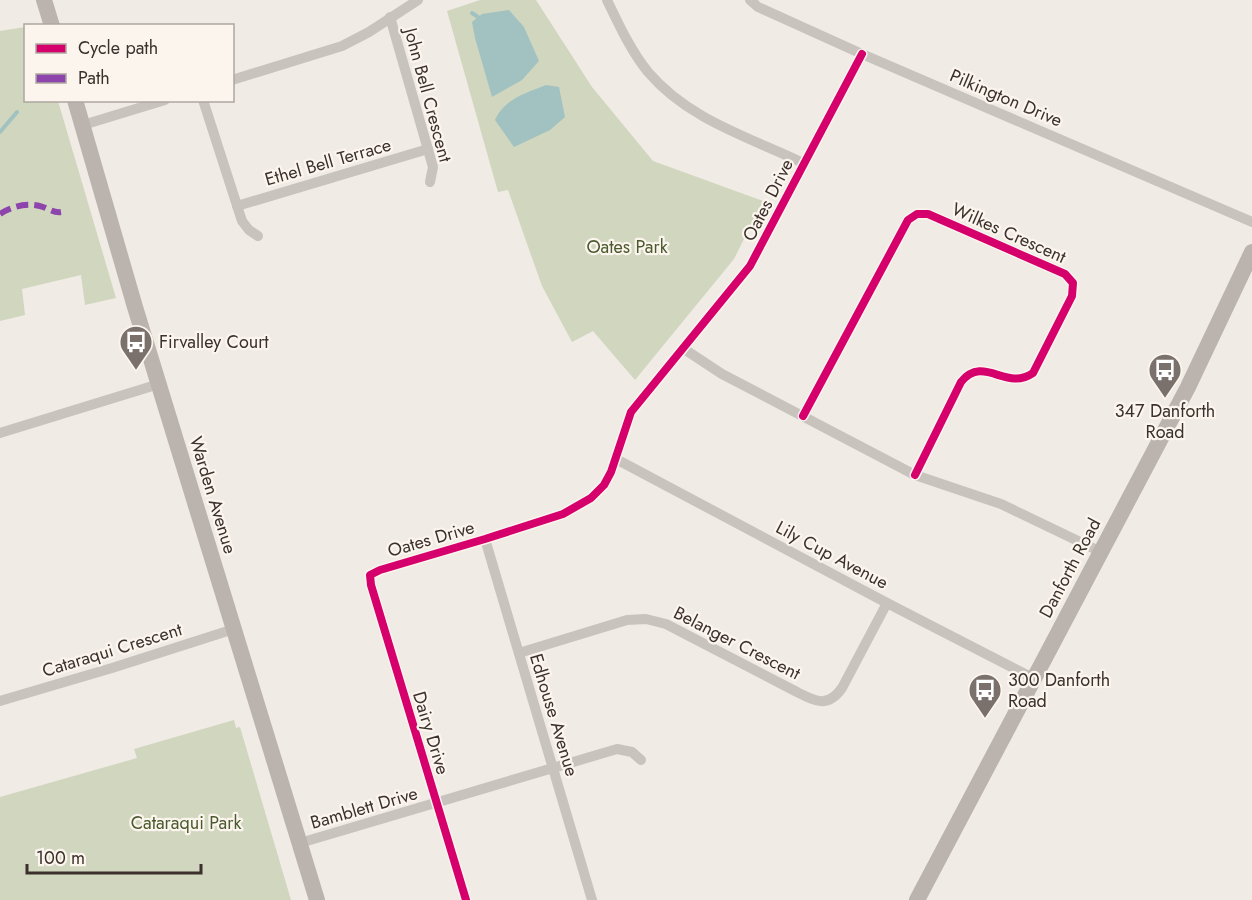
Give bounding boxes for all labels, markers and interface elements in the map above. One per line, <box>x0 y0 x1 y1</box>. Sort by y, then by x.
street label: John Bell Crescent <box>397 23 459 166</box>
legend <box>24 24 234 102</box>
text: Cycle path <box>78 35 158 61</box>
street label: Pilkington Drive <box>946 63 1066 133</box>
text: Path <box>78 65 110 91</box>
street label: Ethel Bell Terrace <box>262 132 394 192</box>
street label: Oates Drive <box>736 154 800 246</box>
street label: Wilkes Crescent <box>948 196 1071 270</box>
park label: Oates Park <box>586 234 668 260</box>
bus stop icon: Firvalley Court <box>118 324 154 371</box>
place label: Firvalley Court <box>159 329 269 355</box>
bus stop icon: 347 Danforth Road <box>1147 352 1183 399</box>
place label: 347 Danforth Road <box>1115 398 1215 445</box>
street label: Warden Avenue <box>183 433 243 557</box>
street label: Oates Drive <box>385 514 477 564</box>
street label: Lily Cup Avenue <box>771 514 893 596</box>
street label: Danforth Road <box>1033 514 1107 622</box>
street label: Belanger Crescent <box>669 600 805 686</box>
street label: Cataraqui Crescent <box>39 616 186 684</box>
street label: Edhouse Avenue <box>523 651 585 779</box>
place label: 300 Danforth Road <box>1008 667 1110 714</box>
bus stop icon: 300 Danforth Road <box>967 672 1003 719</box>
street label: Dairy Drive <box>406 688 456 778</box>
street label: Bamblett Drive <box>307 780 421 836</box>
park label: Cataraqui Park <box>131 810 241 836</box>
scale bar <box>27 837 201 875</box>
text: 100 m <box>36 845 85 871</box>

